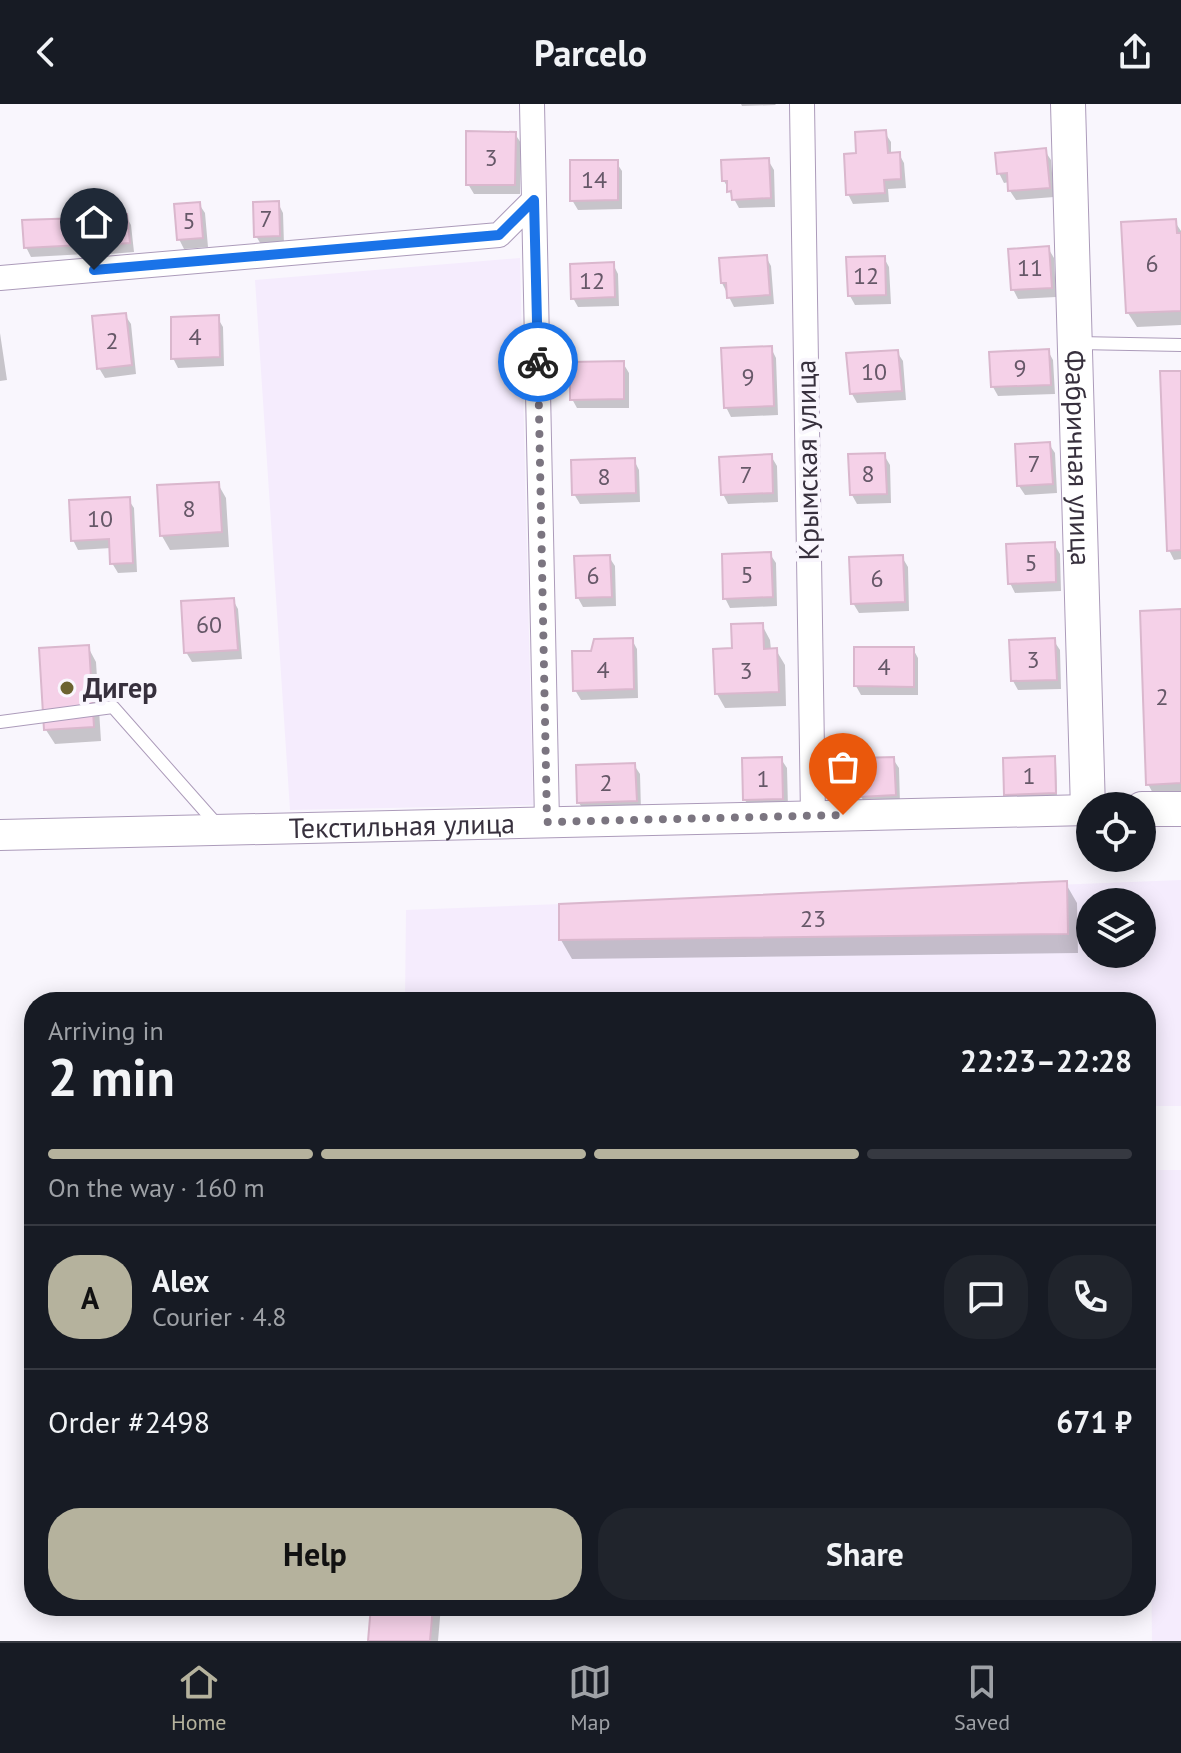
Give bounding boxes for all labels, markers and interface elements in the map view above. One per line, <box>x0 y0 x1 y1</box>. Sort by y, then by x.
text: Parcelo <box>534 29 647 76</box>
icon: back <box>24 30 68 74</box>
icon: share <box>1113 30 1157 74</box>
house number: 3 <box>484 142 498 173</box>
house number: 14 <box>581 164 607 195</box>
pin <box>60 188 128 270</box>
icon: home <box>72 200 116 244</box>
house number: 7 <box>259 203 273 234</box>
house number: 5 <box>182 205 196 236</box>
house number: 6 <box>1145 248 1159 279</box>
house number: 11 <box>1017 252 1043 283</box>
house number: 12 <box>853 260 879 291</box>
house number: 12 <box>579 265 605 296</box>
house number: 4 <box>188 321 202 352</box>
courier <box>498 322 578 402</box>
house number: 2 <box>105 325 119 356</box>
icon: bike <box>516 340 560 384</box>
street label: Фабричная улица <box>1057 349 1100 566</box>
house number: 9 <box>1013 352 1027 383</box>
house number: 10 <box>861 356 887 387</box>
street label: Крымская улица <box>786 359 827 561</box>
house number: 9 <box>741 361 755 392</box>
house number: 7 <box>1027 448 1041 479</box>
house number: 8 <box>861 458 875 489</box>
house number: 7 <box>739 459 753 490</box>
house number: 8 <box>597 461 611 492</box>
house number: 8 <box>182 493 196 524</box>
house number: 10 <box>87 503 113 534</box>
house number: 5 <box>1024 547 1038 578</box>
house number: 5 <box>740 559 754 590</box>
house number: 6 <box>586 560 600 591</box>
house number: 6 <box>870 563 884 594</box>
house number: 60 <box>196 609 222 640</box>
house number: 3 <box>1026 644 1040 675</box>
house number: 4 <box>877 651 891 682</box>
house number: 4 <box>596 654 610 685</box>
house number: 3 <box>739 655 753 686</box>
place label: Дигер <box>83 669 157 706</box>
marker: Дигер <box>58 679 76 697</box>
house number: 2 <box>1155 681 1169 712</box>
pin <box>809 733 877 815</box>
icon: bag <box>821 745 865 789</box>
house number: 1 <box>1022 760 1036 791</box>
house number: 1 <box>756 763 770 794</box>
house number: 2 <box>599 767 613 798</box>
map controls <box>1076 792 1156 968</box>
button: locate <box>1076 792 1156 872</box>
street label: Текстильная улица <box>288 804 515 846</box>
button: layers <box>1076 888 1156 968</box>
house number: 23 <box>800 903 826 934</box>
text: Arriving in <box>48 1014 164 1047</box>
text: 22:23–22:28 <box>960 1041 1132 1080</box>
text: 2 min <box>48 1043 175 1110</box>
text: On the way · 160 m <box>48 1171 265 1204</box>
button: chat <box>944 1255 1028 1339</box>
button: phone <box>1048 1255 1132 1339</box>
text: Alex <box>152 1261 209 1300</box>
text: A <box>81 1278 99 1317</box>
text: Courier · 4.8 <box>152 1300 286 1333</box>
text: Order #2498 <box>48 1402 210 1441</box>
text: 671 ₽ <box>1056 1402 1132 1441</box>
button: Help <box>48 1508 582 1600</box>
button: Share <box>598 1508 1132 1600</box>
tab: Home <box>171 1660 227 1736</box>
tab: Map <box>568 1660 612 1736</box>
tab: Saved <box>954 1660 1010 1736</box>

